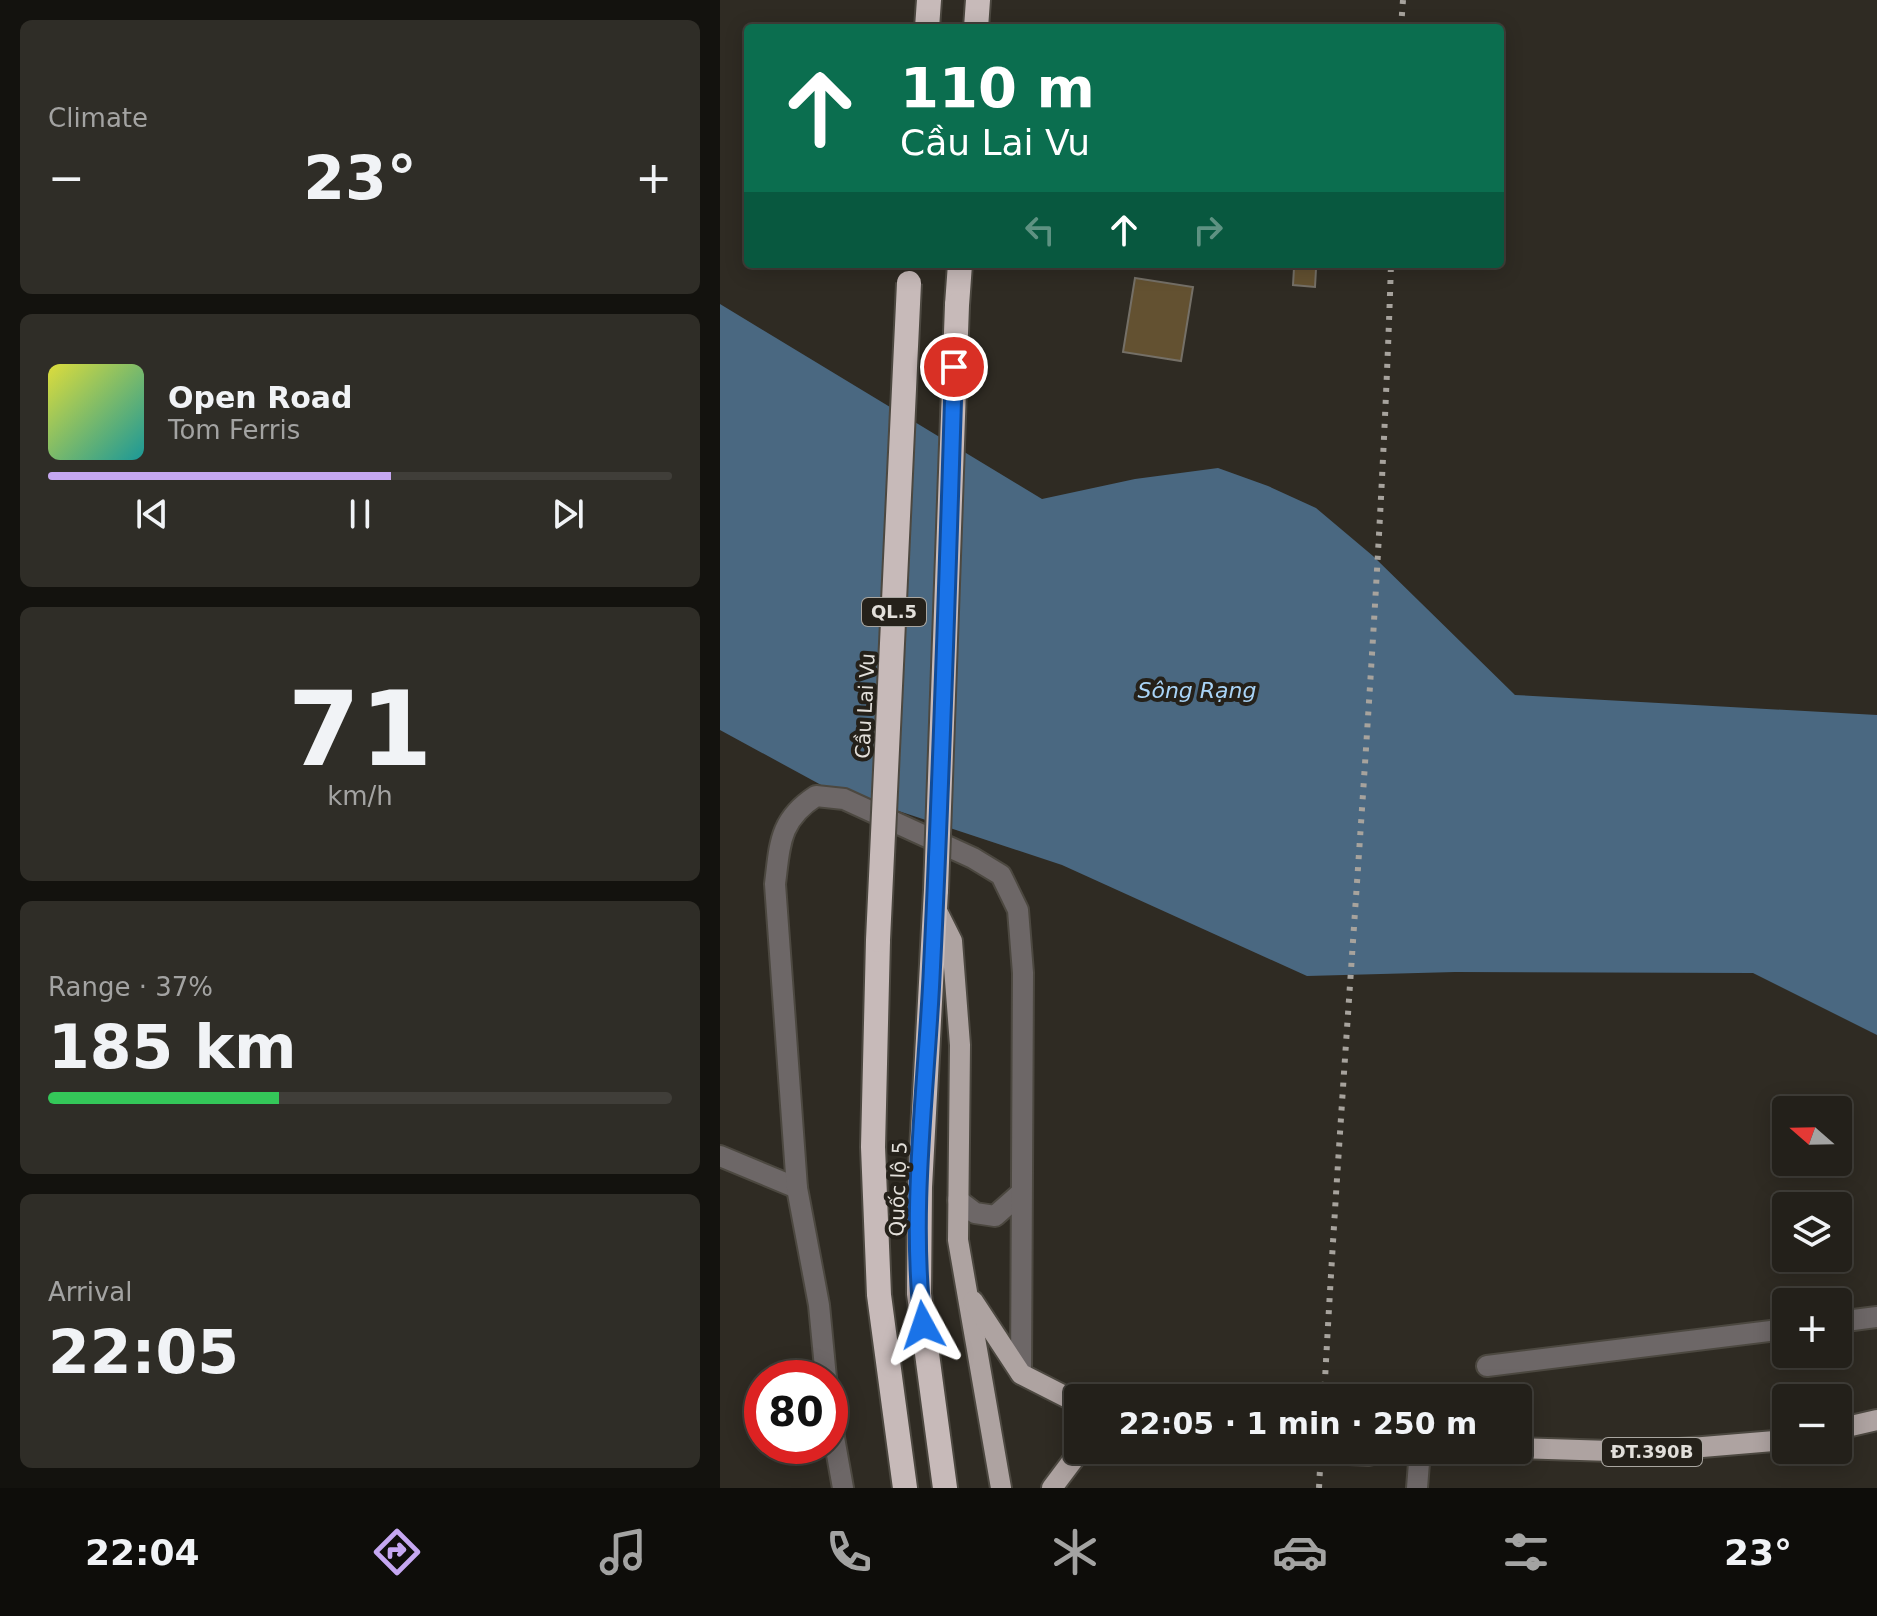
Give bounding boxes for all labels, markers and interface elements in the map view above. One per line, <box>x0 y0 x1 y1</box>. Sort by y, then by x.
text: 110 m <box>900 55 1095 120</box>
icon: ahead <box>768 56 872 160</box>
text: Climate <box>48 103 148 133</box>
text: Cầu Lai Vu <box>900 122 1090 163</box>
text: 23° <box>303 143 417 213</box>
text: − <box>48 152 85 203</box>
text: + <box>635 152 672 203</box>
icon: left <box>1018 208 1062 252</box>
icon: ahead <box>1102 208 1146 252</box>
icon: right <box>1186 208 1230 252</box>
pin <box>920 333 988 401</box>
icon: arrive <box>932 345 976 389</box>
text: Open Road <box>168 380 353 415</box>
text: Tom Ferris <box>168 415 300 445</box>
icon: previous <box>130 492 174 536</box>
icon: pause <box>338 492 382 536</box>
icon: next <box>546 492 590 536</box>
road number: QL.5 <box>862 598 926 626</box>
street label: Cầu Lai Vu <box>850 653 880 759</box>
text: 71 <box>288 668 432 790</box>
water label: Sông Rạng <box>1137 678 1257 703</box>
text: km/h <box>327 781 393 811</box>
text: Range · 37% <box>48 972 213 1002</box>
text: 185 km <box>48 1012 297 1082</box>
north arrow <box>1772 1096 1852 1176</box>
map controls <box>1772 1096 1852 1464</box>
street label: Quốc lộ 5 <box>884 1141 912 1237</box>
button: layers <box>1772 1192 1852 1272</box>
text: Arrival <box>48 1277 132 1307</box>
position arrow <box>881 1283 965 1367</box>
button: + <box>1772 1288 1852 1368</box>
text: 22:05 <box>48 1317 239 1387</box>
speed limit sign: 80 <box>744 1360 848 1464</box>
button: − <box>1772 1384 1852 1464</box>
text: 22:05 · 1 min · 250 m <box>1119 1406 1477 1441</box>
road number: ĐT.390B <box>1602 1438 1702 1466</box>
icon: directions <box>369 1524 425 1580</box>
icon: music <box>595 1524 651 1580</box>
icon: phone <box>821 1524 877 1580</box>
icon: climate <box>1047 1524 1103 1580</box>
icon: car <box>1272 1524 1328 1580</box>
icon: filters <box>1498 1524 1554 1580</box>
text: 22:04 <box>85 1532 199 1573</box>
text: 23° <box>1724 1532 1792 1573</box>

